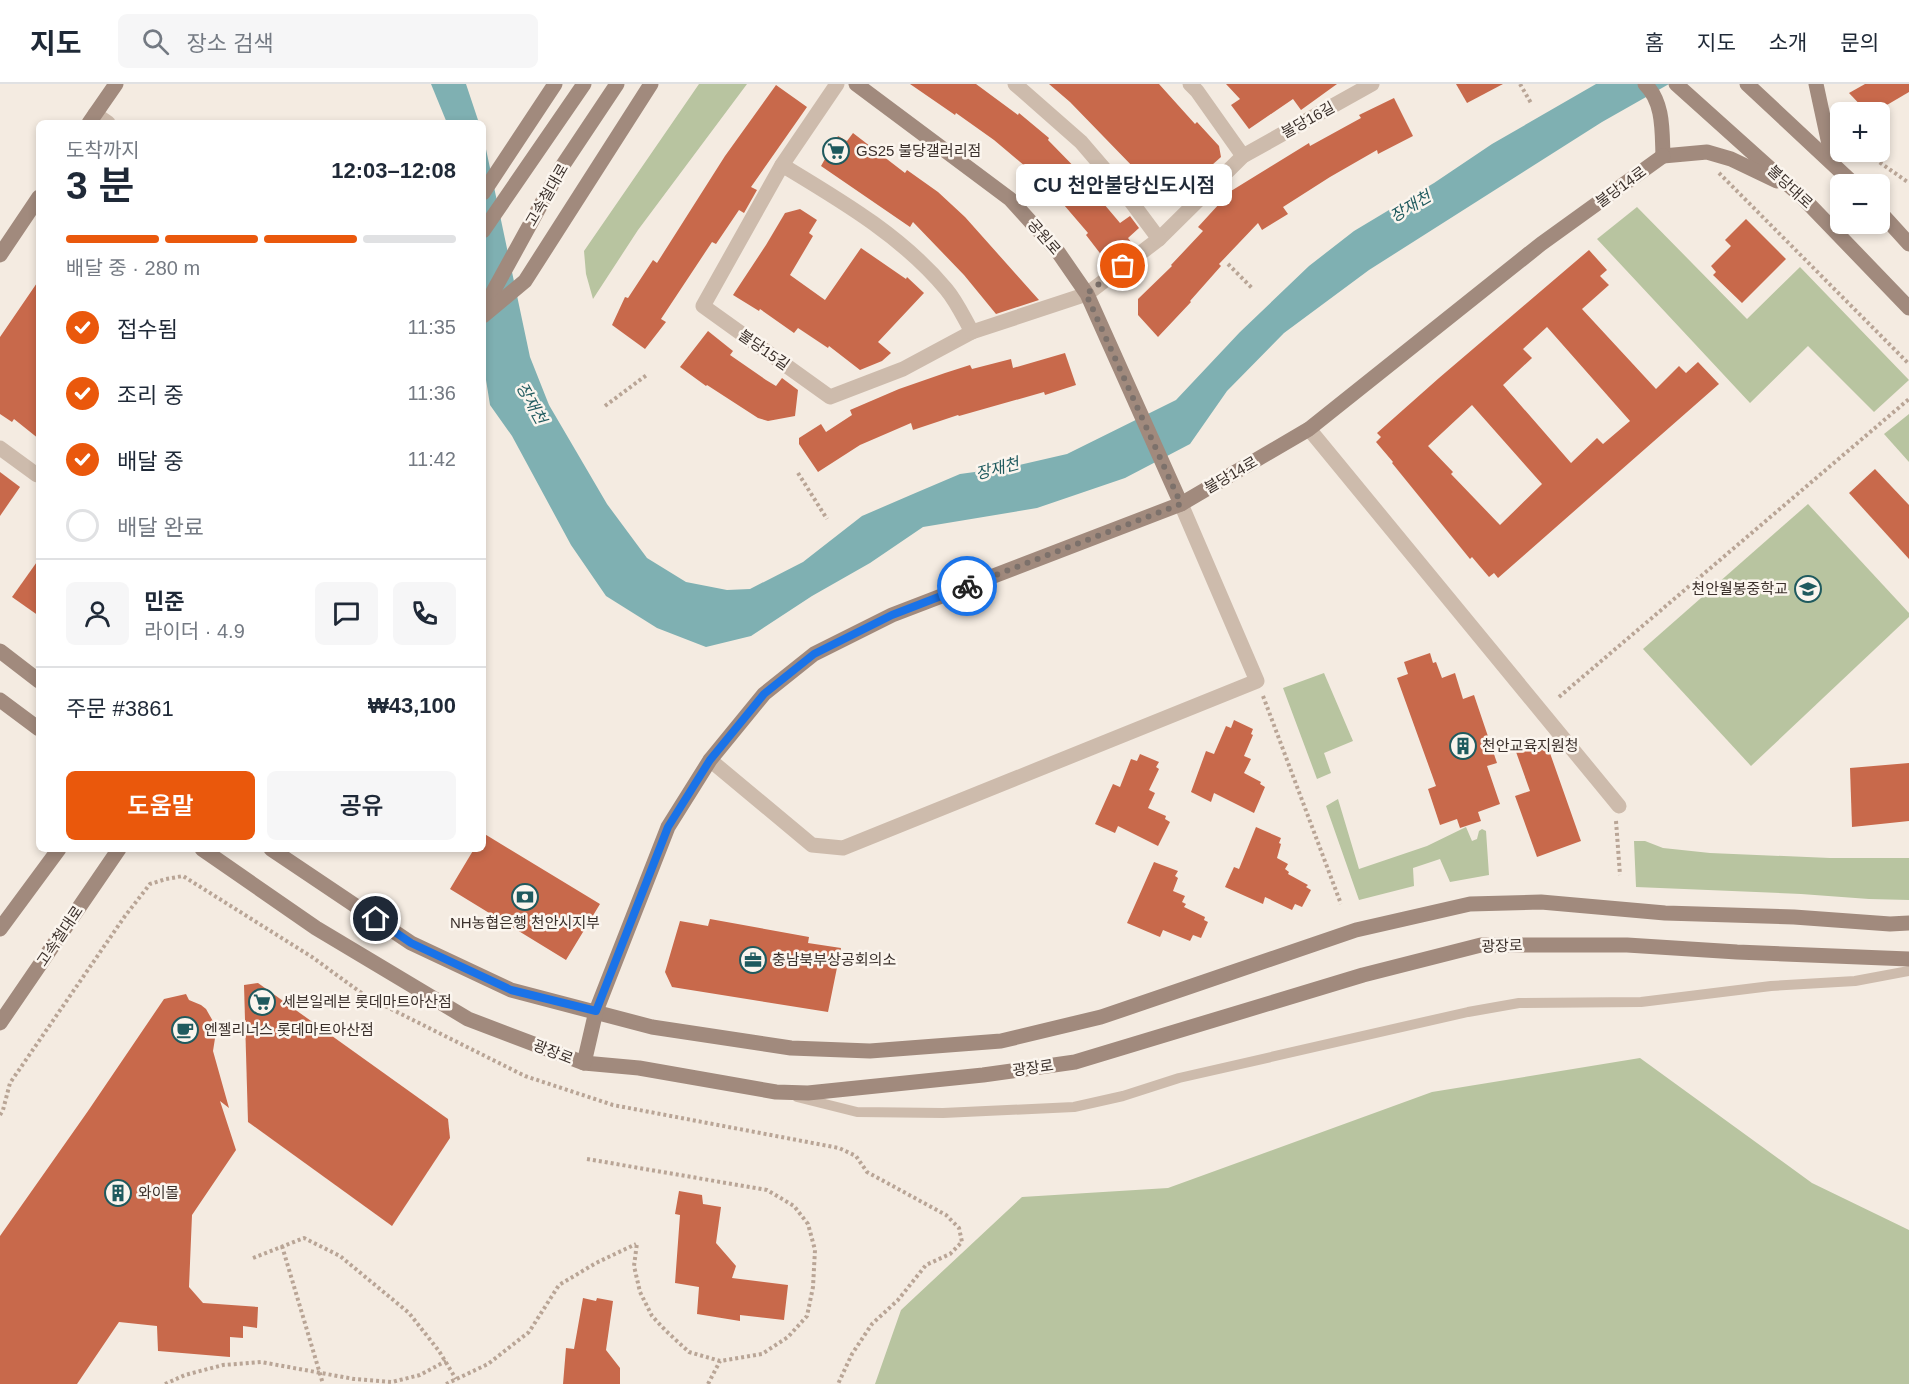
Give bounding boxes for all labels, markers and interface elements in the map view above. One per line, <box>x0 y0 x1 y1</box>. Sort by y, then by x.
search box <box>118 14 538 68</box>
icon: search <box>139 25 172 58</box>
text: 지도 <box>30 28 82 59</box>
text: 장소 검색 <box>187 31 274 56</box>
text: 홈 <box>1645 31 1664 54</box>
text: 지도 <box>1697 31 1736 54</box>
text: 소개 <box>1769 31 1807 54</box>
text: 문의 <box>1840 31 1879 54</box>
street label: 불당16길 <box>1278 98 1337 141</box>
map controls <box>1830 102 1890 234</box>
button: + <box>1830 102 1890 162</box>
supermarket icon: GS25 불당갤러리점 <box>821 136 851 166</box>
text: 도착까지 <box>66 139 140 161</box>
place label: GS25 불당갤러리점 <box>856 142 981 159</box>
text: 12:03–12:08 <box>331 158 456 183</box>
street label: 고속철대로 <box>522 161 571 229</box>
street label: 불당대로 <box>1764 162 1816 212</box>
street label: 불당14로 <box>1592 163 1649 211</box>
text: 3 분 <box>66 164 134 207</box>
callout: CU 천안불당신도시점 <box>1015 164 1231 206</box>
text: CU 천안불당신도시점 <box>1033 174 1215 196</box>
button: − <box>1830 174 1890 234</box>
water label: 장재천 <box>1387 187 1436 225</box>
street label: 공원로 <box>1024 215 1064 258</box>
pin <box>1097 240 1148 291</box>
icon: bag <box>1106 249 1139 282</box>
text: 배달 중 · 280 m <box>66 257 200 279</box>
icon: check <box>66 311 99 344</box>
text: 11:35 <box>407 316 456 338</box>
text: 접수됨 <box>117 317 178 342</box>
street label: 불당15길 <box>736 326 793 373</box>
icon: check <box>66 377 99 410</box>
water label: 장재천 <box>513 380 551 429</box>
text: 11:36 <box>407 382 456 404</box>
text: 조리 중 <box>117 383 184 408</box>
icon: check <box>66 443 99 476</box>
text: 11:42 <box>407 448 456 470</box>
text: 배달 중 <box>117 449 184 474</box>
street label: 불당14로 <box>1201 453 1260 496</box>
water label: 장재천 <box>974 454 1023 482</box>
text: 배달 완료 <box>117 515 204 540</box>
courier <box>937 556 997 616</box>
icon: bike <box>951 570 984 603</box>
school or university icon: 천안월봉중학교 <box>1793 574 1823 604</box>
place label: 천안월봉중학교 <box>1691 580 1788 597</box>
button: person <box>66 582 129 645</box>
button: chat <box>315 582 378 645</box>
button: phone <box>393 582 456 645</box>
text: 민준 <box>144 589 184 614</box>
text: 라이더 · 4.9 <box>144 620 245 642</box>
text: ₩43,100 <box>368 693 456 718</box>
text: 주문 #3861 <box>66 696 174 721</box>
building icon: 천안교육지원청 <box>1448 731 1478 761</box>
place label: 천안교육지원청 <box>1482 737 1579 754</box>
button: 도움말 <box>66 771 255 840</box>
button: 공유 <box>267 771 456 840</box>
bank icon: NH농협은행 천안시지부 <box>510 882 540 912</box>
pin <box>350 893 401 944</box>
street label: 고속철대로 <box>33 902 86 969</box>
icon: home <box>359 902 392 935</box>
place label: NH농협은행 천안시지부 <box>450 914 600 931</box>
street label: 광장로 <box>1481 936 1523 955</box>
office icon: 충남북부상공회의소 <box>738 945 768 975</box>
place label: 충남북부상공회의소 <box>772 951 896 968</box>
supermarket icon: 세븐일레븐 롯데마트아산점 <box>247 987 277 1017</box>
place label: 세븐일레븐 롯데마트아산점 <box>282 993 452 1010</box>
cafe icon: 엔젤리너스 롯데마트아산점 <box>170 1015 200 1045</box>
place label: 엔젤리너스 롯데마트아산점 <box>204 1021 374 1038</box>
street label: 광장로 <box>531 1036 576 1067</box>
street label: 광장로 <box>1011 1056 1055 1079</box>
building icon: 와이몰 <box>103 1178 133 1208</box>
place label: 와이몰 <box>138 1184 179 1201</box>

